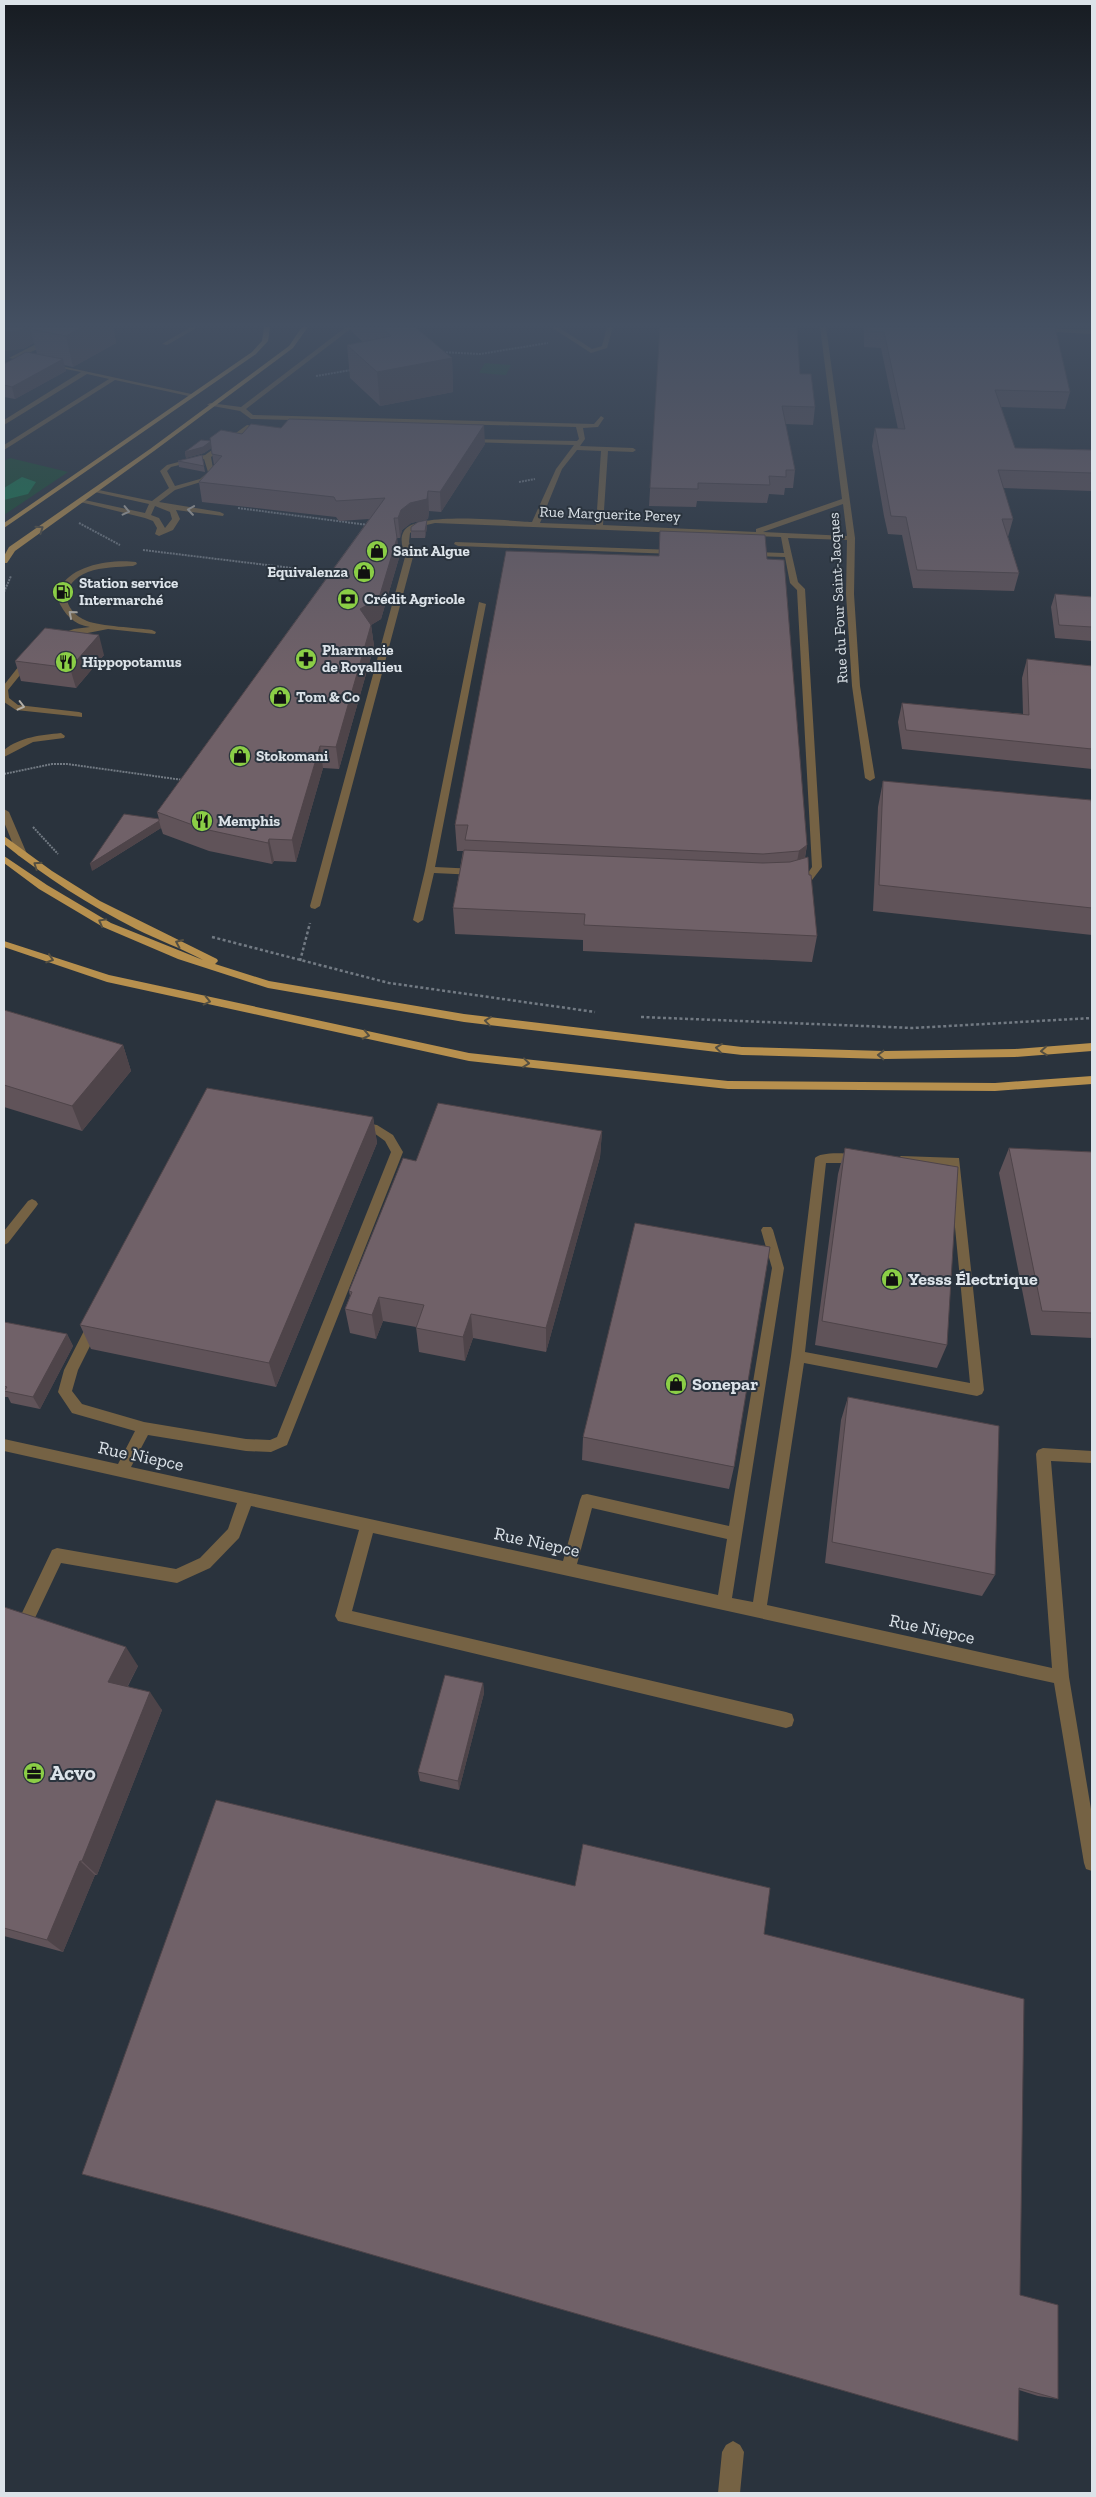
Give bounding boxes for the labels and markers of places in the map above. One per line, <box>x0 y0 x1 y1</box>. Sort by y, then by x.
shop icon: Saint Algue <box>365 539 389 563</box>
place label: Saint Algue <box>393 542 470 560</box>
shop icon: Equivalenza <box>352 560 376 584</box>
place label: Equivalenza <box>267 563 348 581</box>
place label: Station service Intermarché <box>79 574 178 609</box>
fuel station icon: Station service Intermarché <box>51 580 75 604</box>
bank icon: Crédit Agricole <box>336 587 360 611</box>
place label: Crédit Agricole <box>364 590 465 608</box>
place label: Pharmacie de Royallieu <box>322 641 403 676</box>
pharmacy icon: Pharmacie de Royallieu <box>294 647 318 671</box>
restaurant icon: Hippopotamus <box>54 650 78 674</box>
place label: Hippopotamus <box>82 653 182 671</box>
shop icon: Tom & Co <box>268 685 292 709</box>
place label: Tom & Co <box>296 688 360 706</box>
shop icon: Stokomani <box>228 744 252 768</box>
place label: Stokomani <box>256 747 329 765</box>
restaurant icon: Memphis <box>190 809 214 833</box>
place label: Memphis <box>218 812 280 830</box>
shop icon: Yesss Électrique <box>880 1267 904 1291</box>
place label: Yesss Électrique <box>908 1268 1038 1290</box>
shop icon: Sonepar <box>664 1372 688 1396</box>
place label: Sonepar <box>692 1373 758 1395</box>
place label: Acvo <box>50 1760 96 1785</box>
office icon: Acvo <box>22 1761 46 1785</box>

